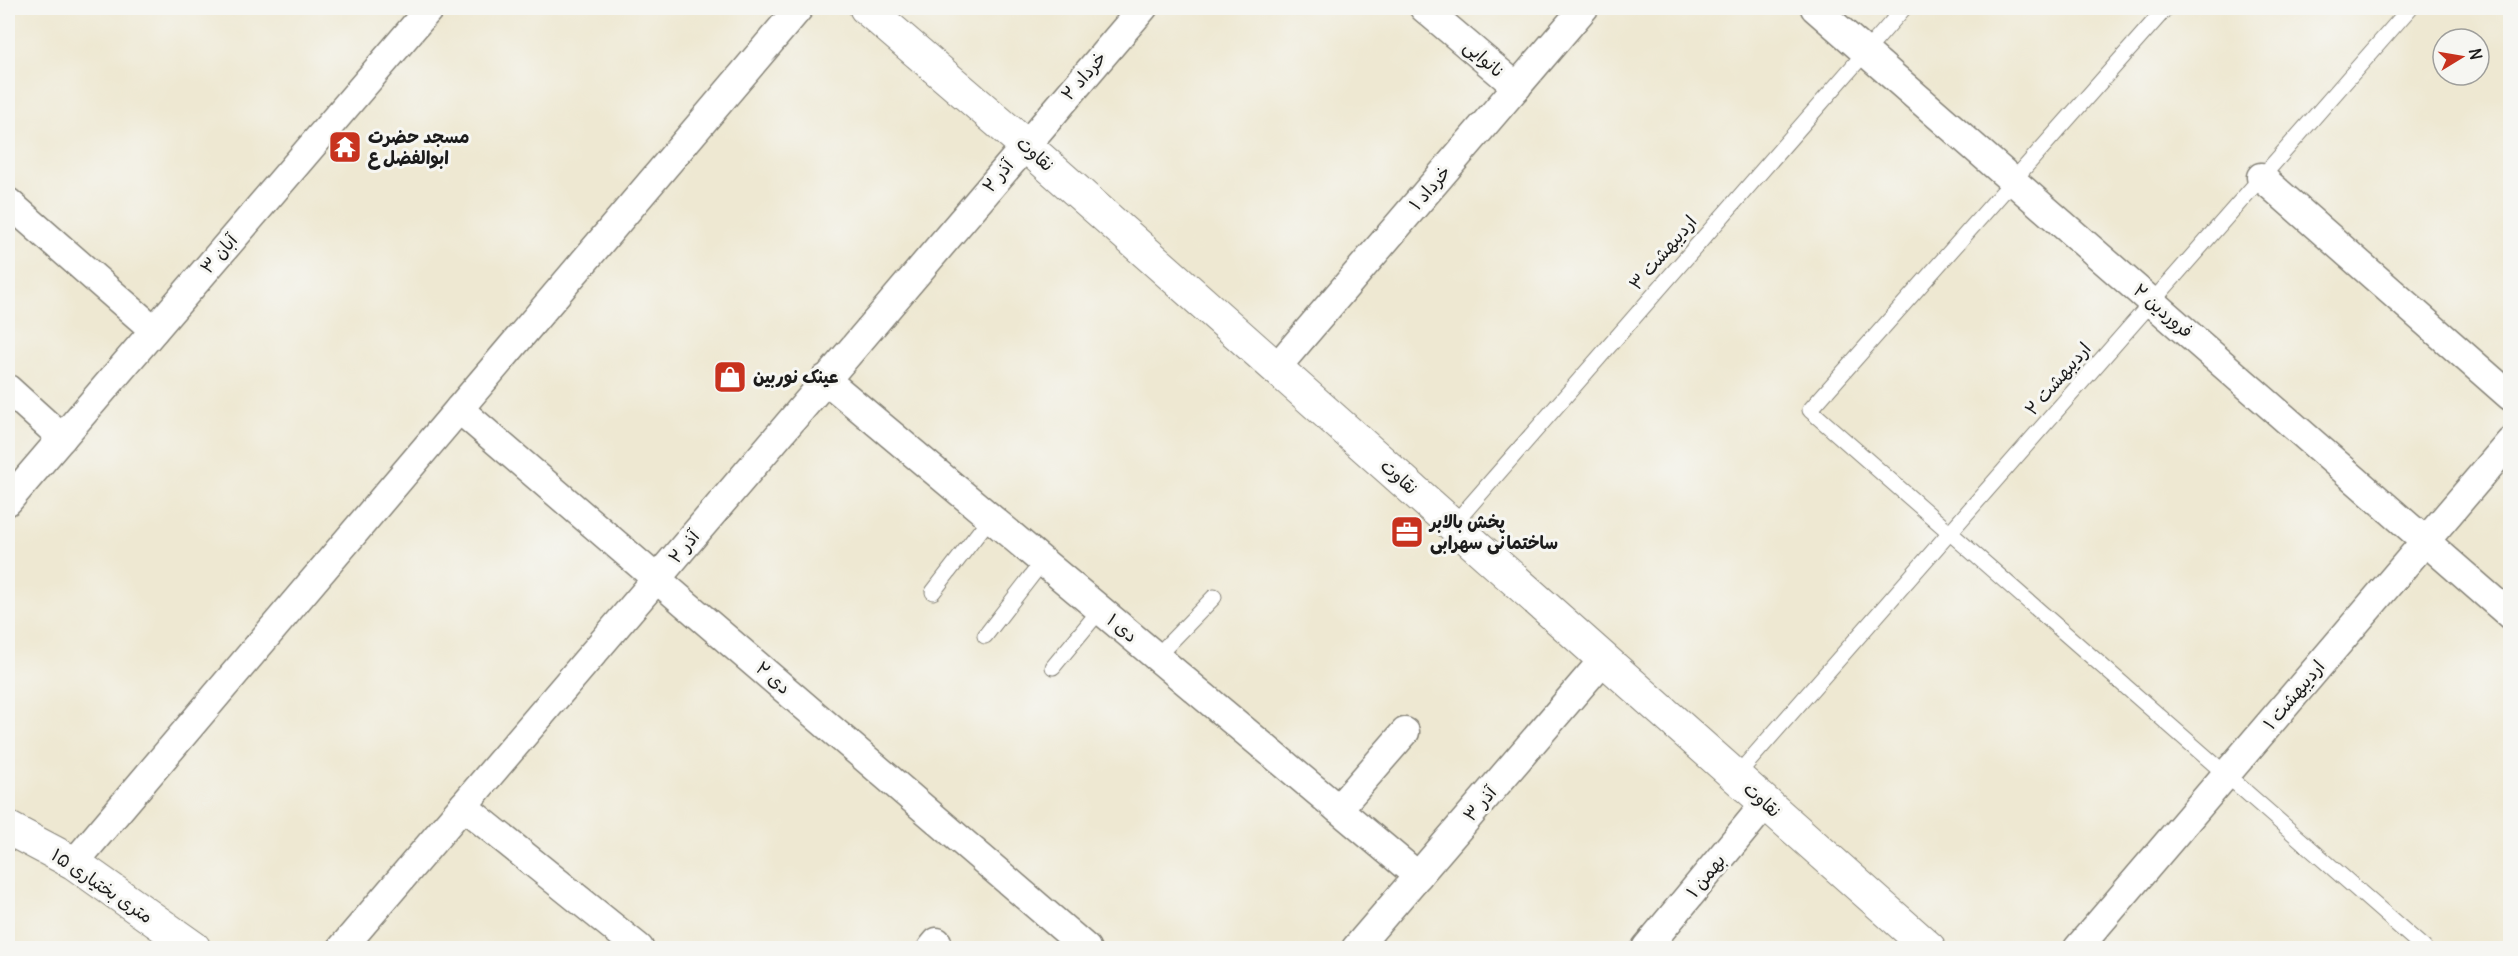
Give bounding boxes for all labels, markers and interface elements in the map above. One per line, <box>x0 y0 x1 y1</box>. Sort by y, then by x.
north arrow <box>2431 27 2491 87</box>
street label: نانوایی <box>1459 35 1510 83</box>
street label: خرداد ۲ <box>1056 46 1111 105</box>
text: N <box>2465 47 2487 61</box>
place label: مسجد حضرت ابوالفضل ع <box>368 125 469 170</box>
temple icon: مسجد حضرت ابوالفضل ع <box>327 129 363 165</box>
street label: نقاوت <box>1012 131 1059 176</box>
street label: آذر ۲ <box>977 153 1019 197</box>
street label: خرداد ۱ <box>1404 160 1455 215</box>
street label: اردیبهشت ۳ <box>1624 210 1701 295</box>
street label: آبان ۳ <box>195 228 243 278</box>
street label: فروردین ۲ <box>2129 278 2198 343</box>
street label: اردیبهشت ۲ <box>2020 337 2096 420</box>
shop icon: عینک نوربین <box>712 359 748 395</box>
place label: عینک نوربین <box>753 365 839 388</box>
street label: نقاوت <box>1376 454 1423 499</box>
place label: پخش بالابر ساختمانی سهرابی <box>1428 510 1558 555</box>
office icon: پخش بالابر ساختمانی سهرابی <box>1389 514 1425 550</box>
street label: آذر ۲ <box>663 524 705 568</box>
street label: دی ۱ <box>1102 608 1142 647</box>
street label: اردیبهشت ۱ <box>2258 655 2329 734</box>
street label: دی ۲ <box>751 656 796 699</box>
street label: نقاوت <box>1739 777 1786 822</box>
street label: آذر ۳ <box>1458 780 1502 826</box>
street label: ۱۵ متری بختیاری <box>47 843 158 928</box>
street label: بهمن ۱ <box>1681 849 1730 902</box>

